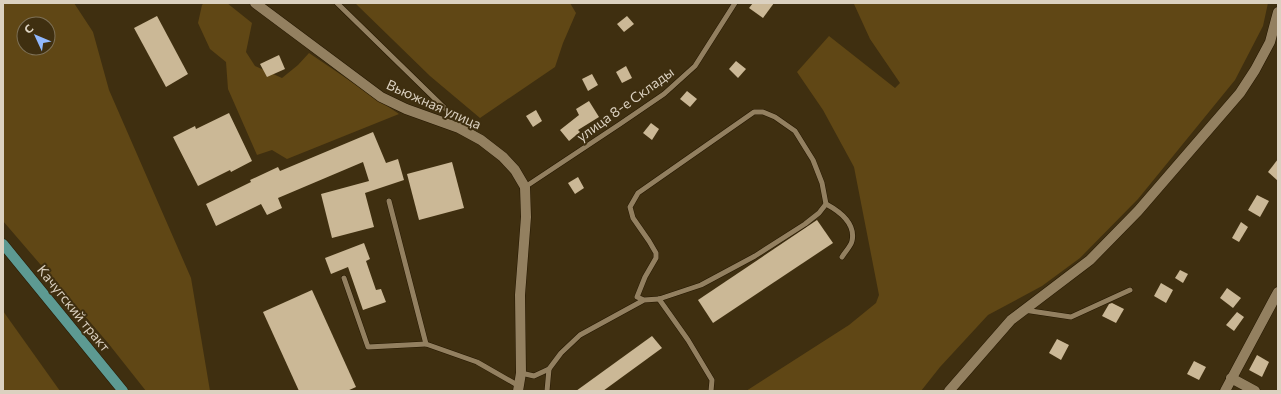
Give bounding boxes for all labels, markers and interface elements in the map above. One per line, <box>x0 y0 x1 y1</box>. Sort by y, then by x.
north arrow <box>16 16 56 56</box>
text: С <box>21 21 36 36</box>
street label: улица 8-е Склады <box>573 63 677 145</box>
street label: Вьюжная улица <box>384 75 484 133</box>
street label: Качугский тракт <box>34 261 114 355</box>

